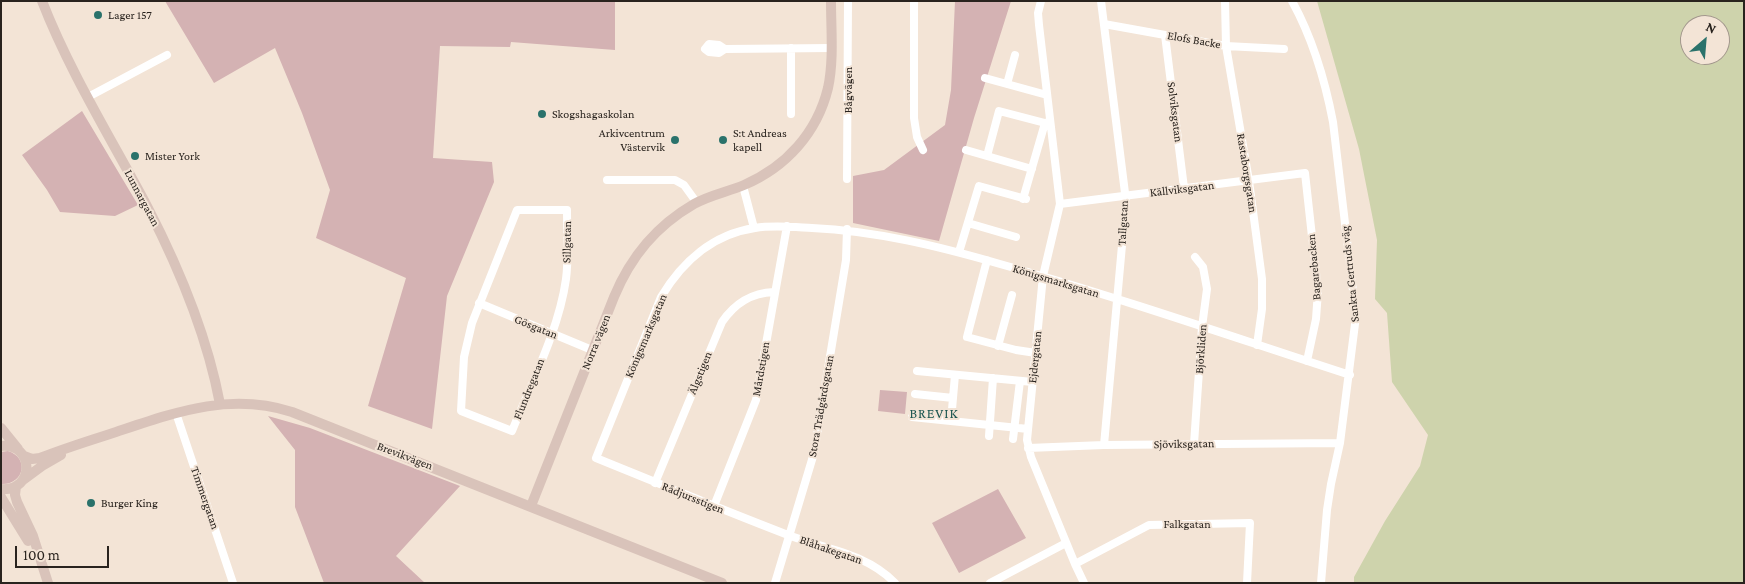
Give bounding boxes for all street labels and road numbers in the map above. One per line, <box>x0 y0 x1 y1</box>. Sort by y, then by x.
street label: Elofs Backe <box>1166 28 1222 52</box>
street label: Bågvägen <box>841 67 855 113</box>
street label: Solviksgatan <box>1164 81 1186 143</box>
street label: Rastaborgsgatan <box>1234 132 1260 214</box>
street label: Lunnargatan <box>121 167 163 229</box>
street label: Källviksgatan <box>1149 178 1215 200</box>
street label: Tallgatan <box>1115 200 1131 246</box>
street label: Sillgatan <box>559 221 575 263</box>
street label: Sankta Gertruds väg <box>1338 225 1362 323</box>
street label: Bagarebacken <box>1304 233 1324 301</box>
street label: Königsmarksgatan <box>1011 261 1101 301</box>
street label: Königsmarksgatan <box>622 292 670 380</box>
street label: Gösgatan <box>512 312 560 342</box>
street label: Norra vägen <box>578 312 614 372</box>
street label: Björkliden <box>1192 324 1210 374</box>
street label: Ejdergatan <box>1025 330 1045 384</box>
street label: Mårdstigen <box>749 341 773 397</box>
street label: Älgstigen <box>685 349 715 397</box>
street label: Stora Trädgårdsgatan <box>805 354 837 458</box>
street label: Flundregatan <box>510 356 548 422</box>
street label: Sjöviksgatan <box>1153 436 1215 452</box>
street label: Brevikvägen <box>375 439 435 473</box>
street label: Timmergatan <box>188 465 222 531</box>
street label: Rådjursstigen <box>660 479 726 517</box>
street label: Falkgatan <box>1163 517 1211 531</box>
street label: Blåhakegatan <box>798 533 864 567</box>

